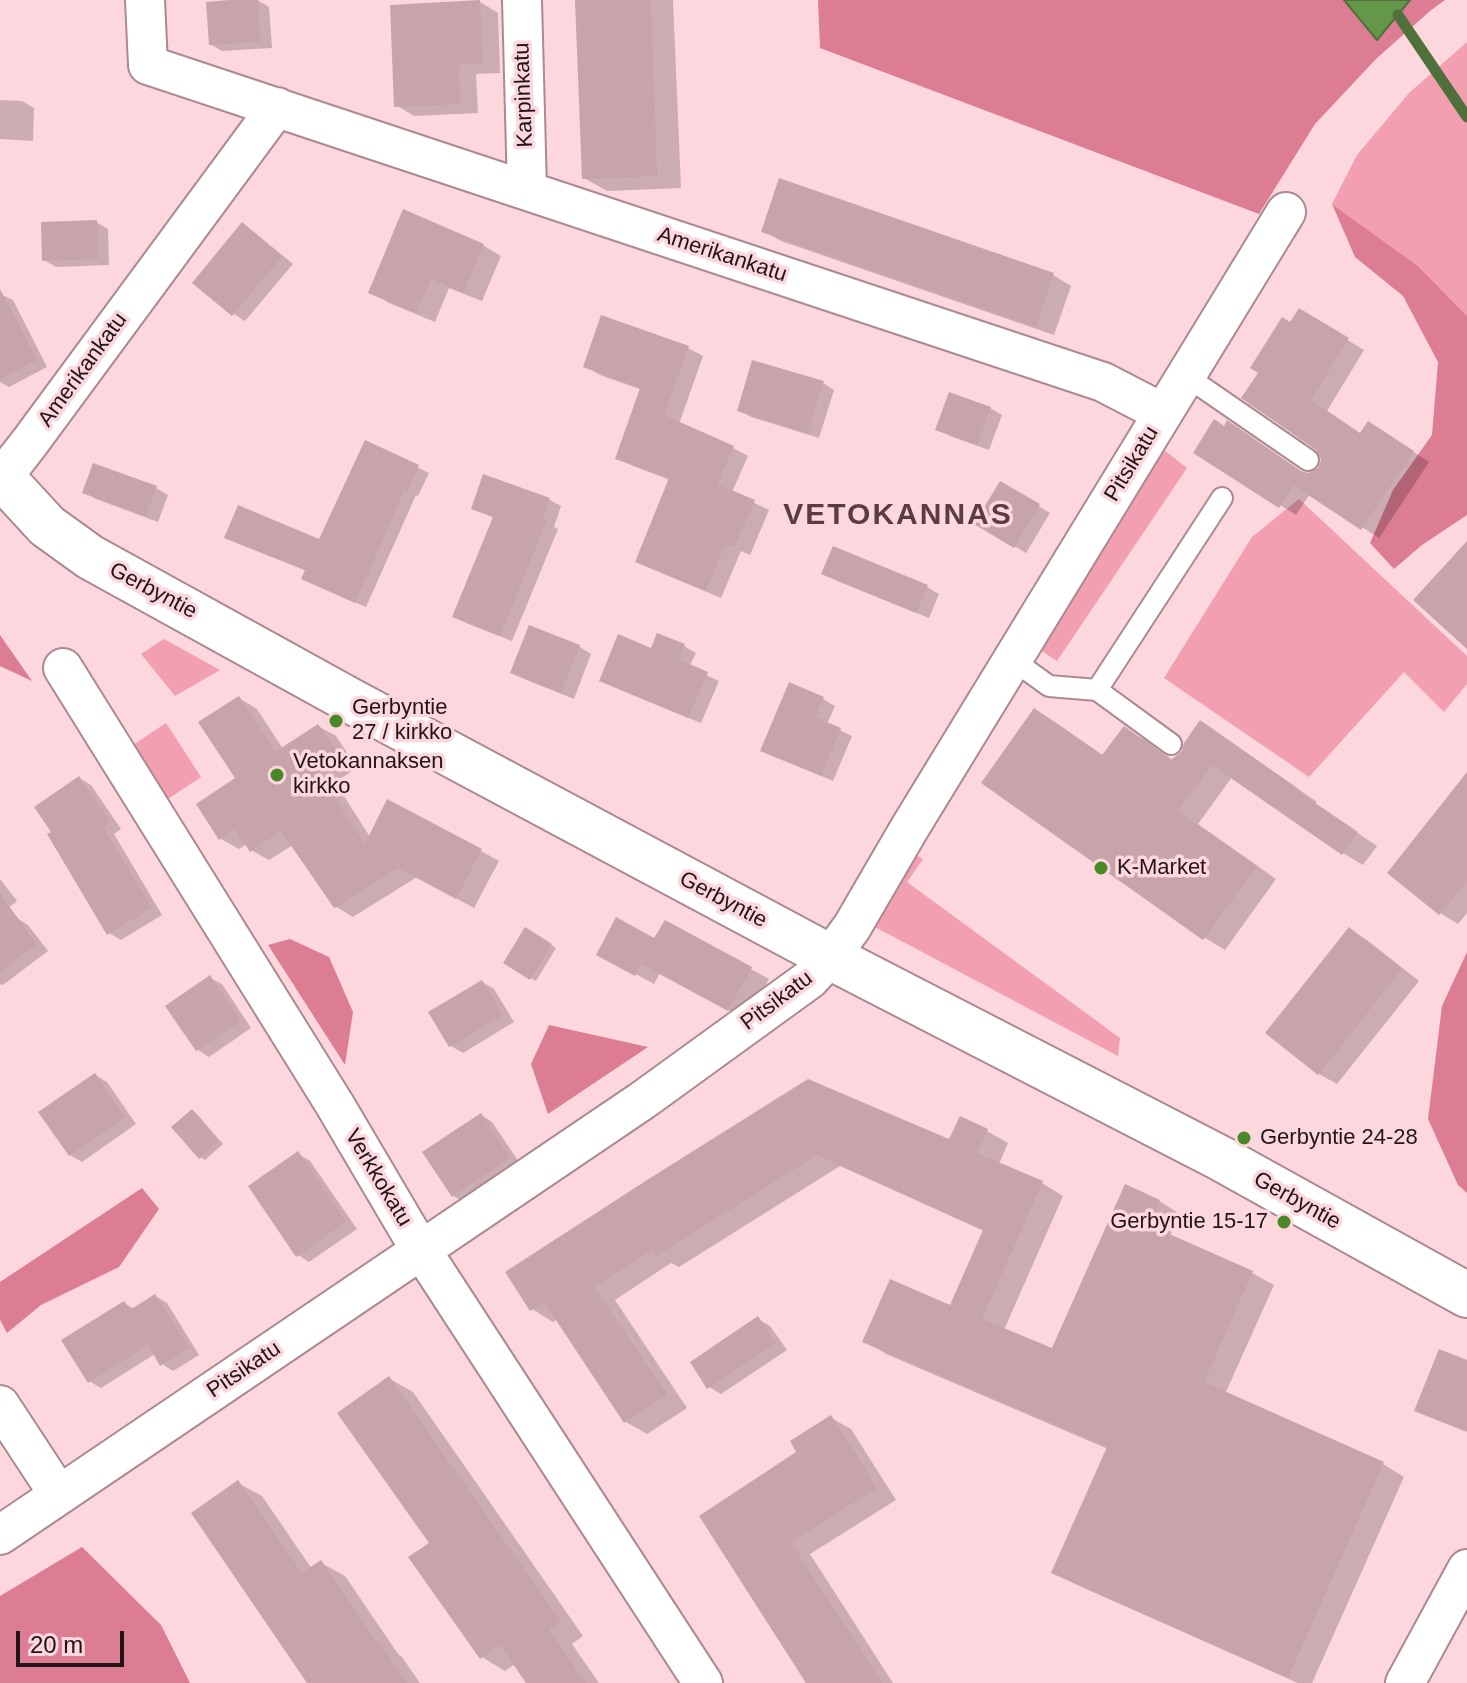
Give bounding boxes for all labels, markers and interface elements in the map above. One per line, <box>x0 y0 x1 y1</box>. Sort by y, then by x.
street label: Karpinkatu <box>509 42 539 148</box>
street label: Amerikankatu <box>654 222 790 288</box>
street label: Amerikankatu <box>33 308 133 432</box>
street label: Pitsikatu <box>1099 422 1165 506</box>
district label: VETOKANNAS <box>783 498 1013 534</box>
street label: Gerbyntie <box>105 557 201 625</box>
place label: Gerbyntie 27 / kirkko <box>352 695 452 746</box>
marker: Gerbyntie 27 / kirkko <box>327 712 345 730</box>
place label: Vetokannaksen kirkko <box>293 749 443 800</box>
marker: Vetokannaksen kirkko <box>268 766 286 784</box>
place label: K-Market <box>1117 855 1206 881</box>
marker: K-Market <box>1092 859 1110 877</box>
street label: Gerbyntie <box>675 866 771 934</box>
street label: Pitsikatu <box>736 965 818 1037</box>
street label: Verkkokatu <box>339 1125 417 1231</box>
place label: Gerbyntie 24-28 <box>1260 1125 1418 1151</box>
marker: Gerbyntie 24-28 <box>1235 1129 1253 1147</box>
street label: Gerbyntie <box>1249 1166 1345 1236</box>
place label: Gerbyntie 15-17 <box>1110 1209 1268 1235</box>
marker: Gerbyntie 15-17 <box>1275 1213 1293 1231</box>
street label: Pitsikatu <box>202 1336 286 1404</box>
scale bar <box>20 1615 128 1665</box>
text: 20 m <box>30 1631 83 1658</box>

